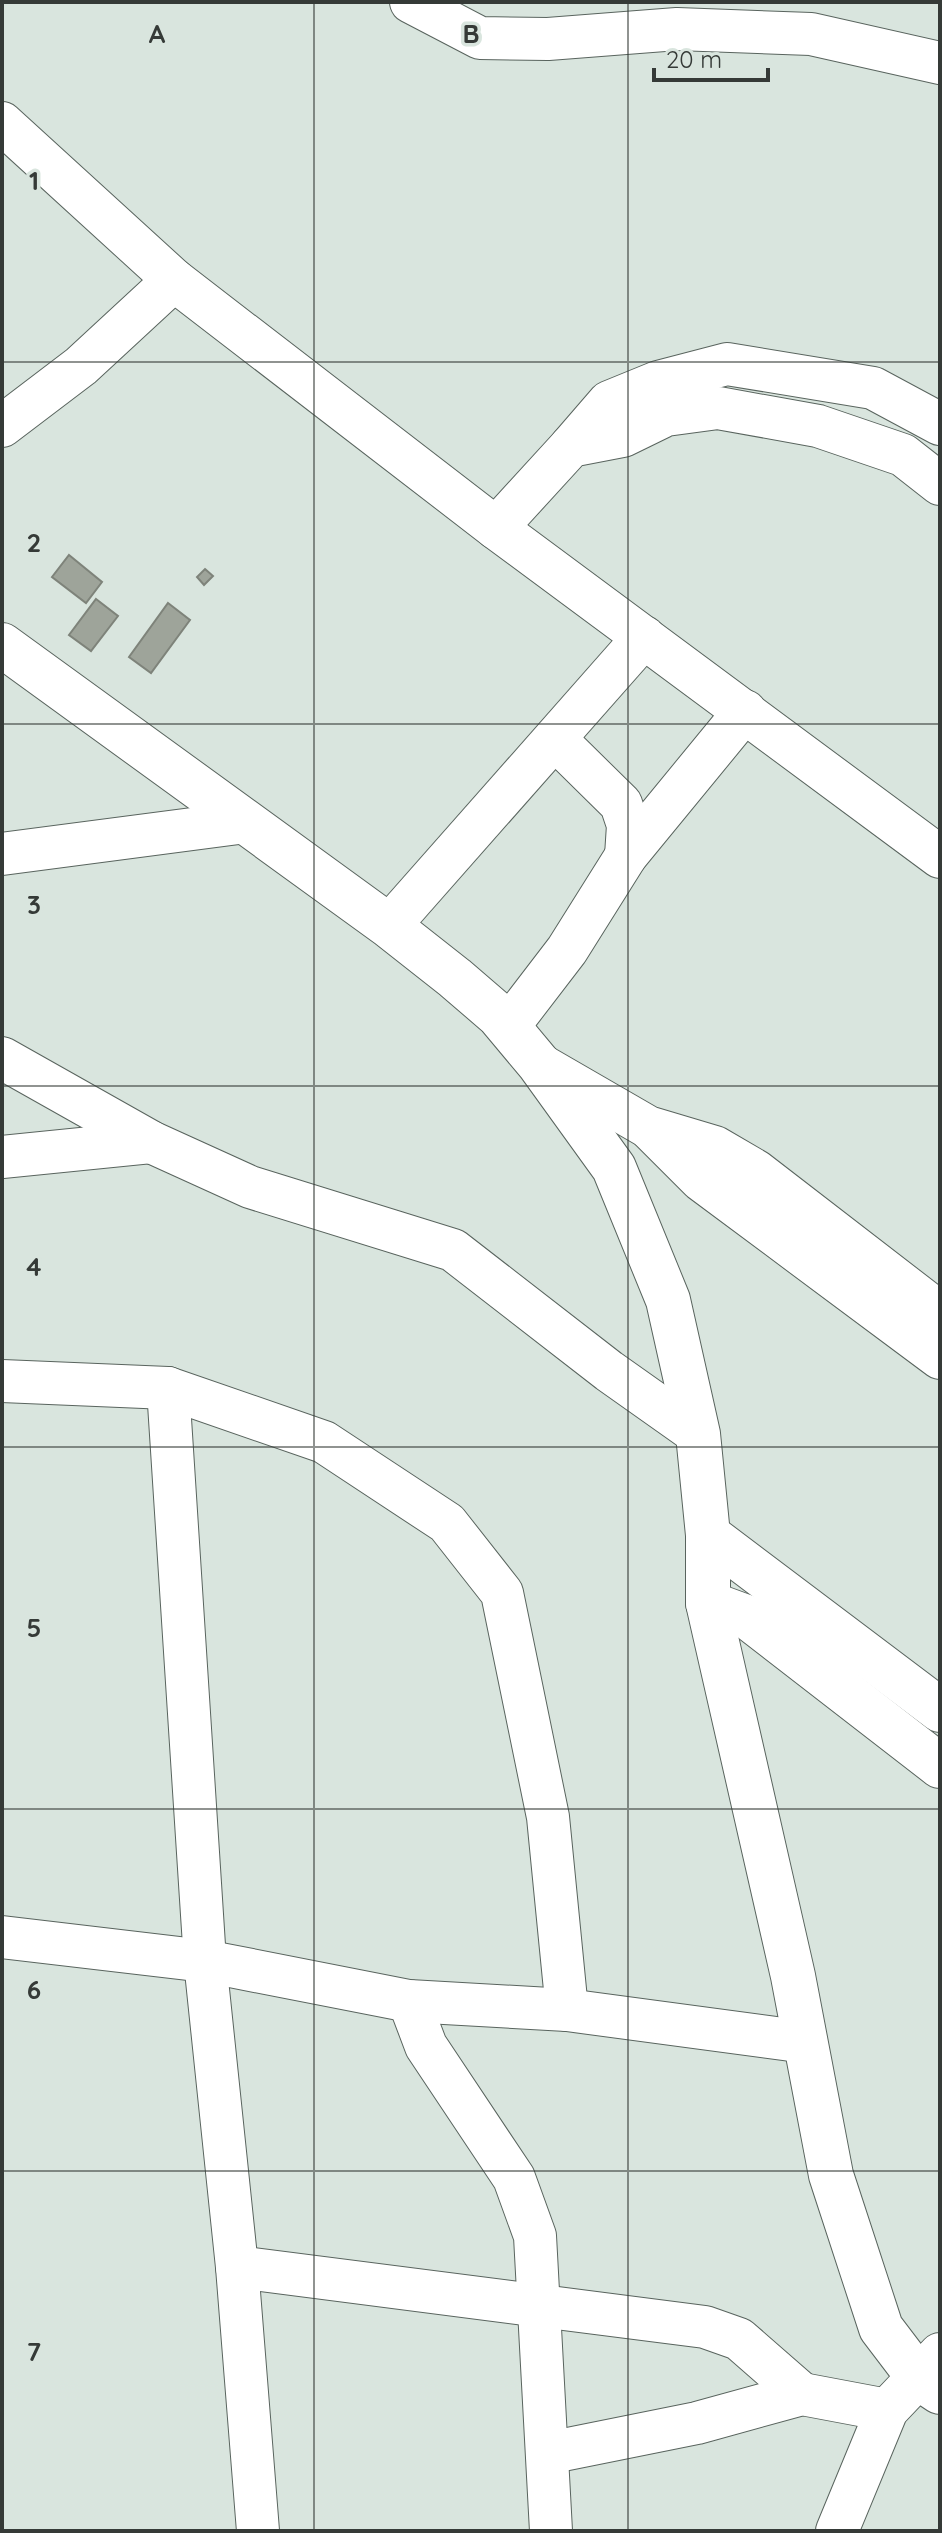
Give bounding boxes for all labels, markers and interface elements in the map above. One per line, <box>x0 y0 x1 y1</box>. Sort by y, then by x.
text: A <box>149 17 166 50</box>
text: B <box>462 17 480 50</box>
scale bar <box>654 32 768 82</box>
text: 20 m <box>666 44 722 74</box>
text: 1 <box>29 164 39 197</box>
text: 2 <box>27 526 41 559</box>
text: 3 <box>27 888 41 921</box>
text: 4 <box>26 1250 42 1283</box>
text: 5 <box>27 1611 41 1644</box>
text: 6 <box>27 1973 41 2006</box>
text: 7 <box>27 2335 41 2368</box>

